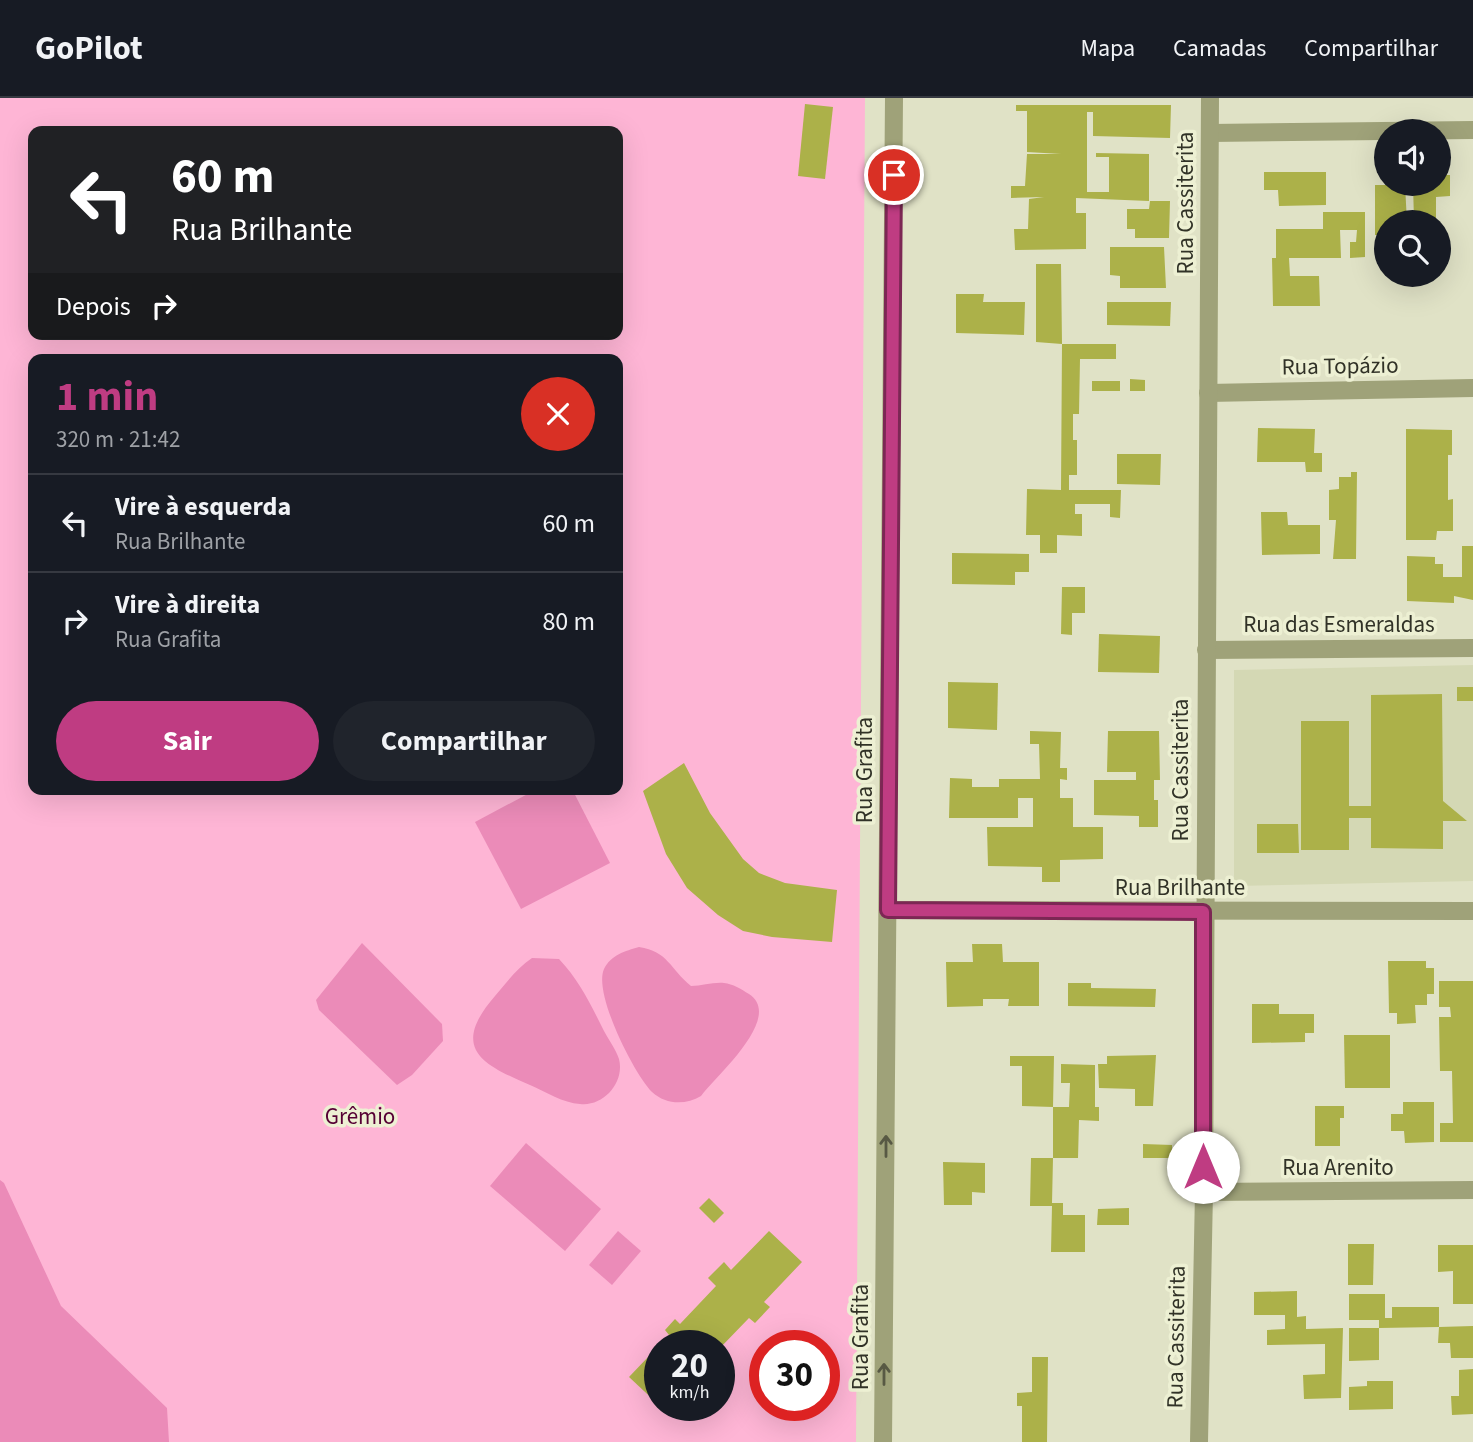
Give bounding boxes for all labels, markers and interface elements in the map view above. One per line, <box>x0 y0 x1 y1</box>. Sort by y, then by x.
text: GoPilot <box>35 25 143 72</box>
text: Mapa <box>1080 31 1135 66</box>
text: Camadas <box>1173 31 1266 66</box>
text: Compartilhar <box>1304 31 1438 66</box>
map controls <box>1374 119 1451 287</box>
button: sound <box>1374 119 1451 196</box>
street label: Rua Cassiterita <box>1169 132 1202 274</box>
text: 60 m <box>171 142 275 212</box>
pin <box>864 145 924 205</box>
icon: left <box>56 154 147 245</box>
icon: arrive <box>875 156 913 194</box>
text: Rua Brilhante <box>171 207 352 253</box>
button: search <box>1374 210 1451 287</box>
icon: right <box>145 287 183 325</box>
text: Depois <box>56 288 131 325</box>
street label: Rua Topázio <box>1281 348 1399 384</box>
text: 1 min <box>56 367 158 427</box>
button: close <box>521 377 595 451</box>
text: 320 m · 21:42 <box>56 423 180 456</box>
text: Vire à esquerda <box>115 488 291 525</box>
icon: left <box>56 504 94 542</box>
text: 60 m <box>542 505 595 542</box>
text: Rua Brilhante <box>115 525 245 558</box>
text: Vire à direita <box>115 586 260 623</box>
icon: right <box>56 602 94 640</box>
text: 80 m <box>542 603 595 640</box>
street label: Rua das Esmeraldas <box>1243 608 1435 641</box>
text: Rua Grafita <box>115 623 221 656</box>
street label: Rua Cassiterita <box>1164 699 1197 841</box>
button: Sair <box>56 701 319 781</box>
button: Compartilhar <box>333 701 595 781</box>
street label: Rua Grafita <box>848 717 881 823</box>
street label: Rua Brilhante <box>1115 871 1245 904</box>
park label: Grêmio <box>325 1100 395 1133</box>
position arrow <box>1166 1130 1240 1204</box>
one-way arrow <box>879 1135 893 1158</box>
street label: Rua Arenito <box>1282 1151 1394 1184</box>
street label: Rua Cassiterita <box>1158 1265 1194 1409</box>
street label: Rua Grafita <box>844 1284 877 1390</box>
speed limit sign: 30 <box>749 1330 840 1421</box>
text: 20 <box>671 1341 708 1391</box>
one-way arrow <box>877 1363 891 1386</box>
text: km/h <box>670 1380 709 1405</box>

